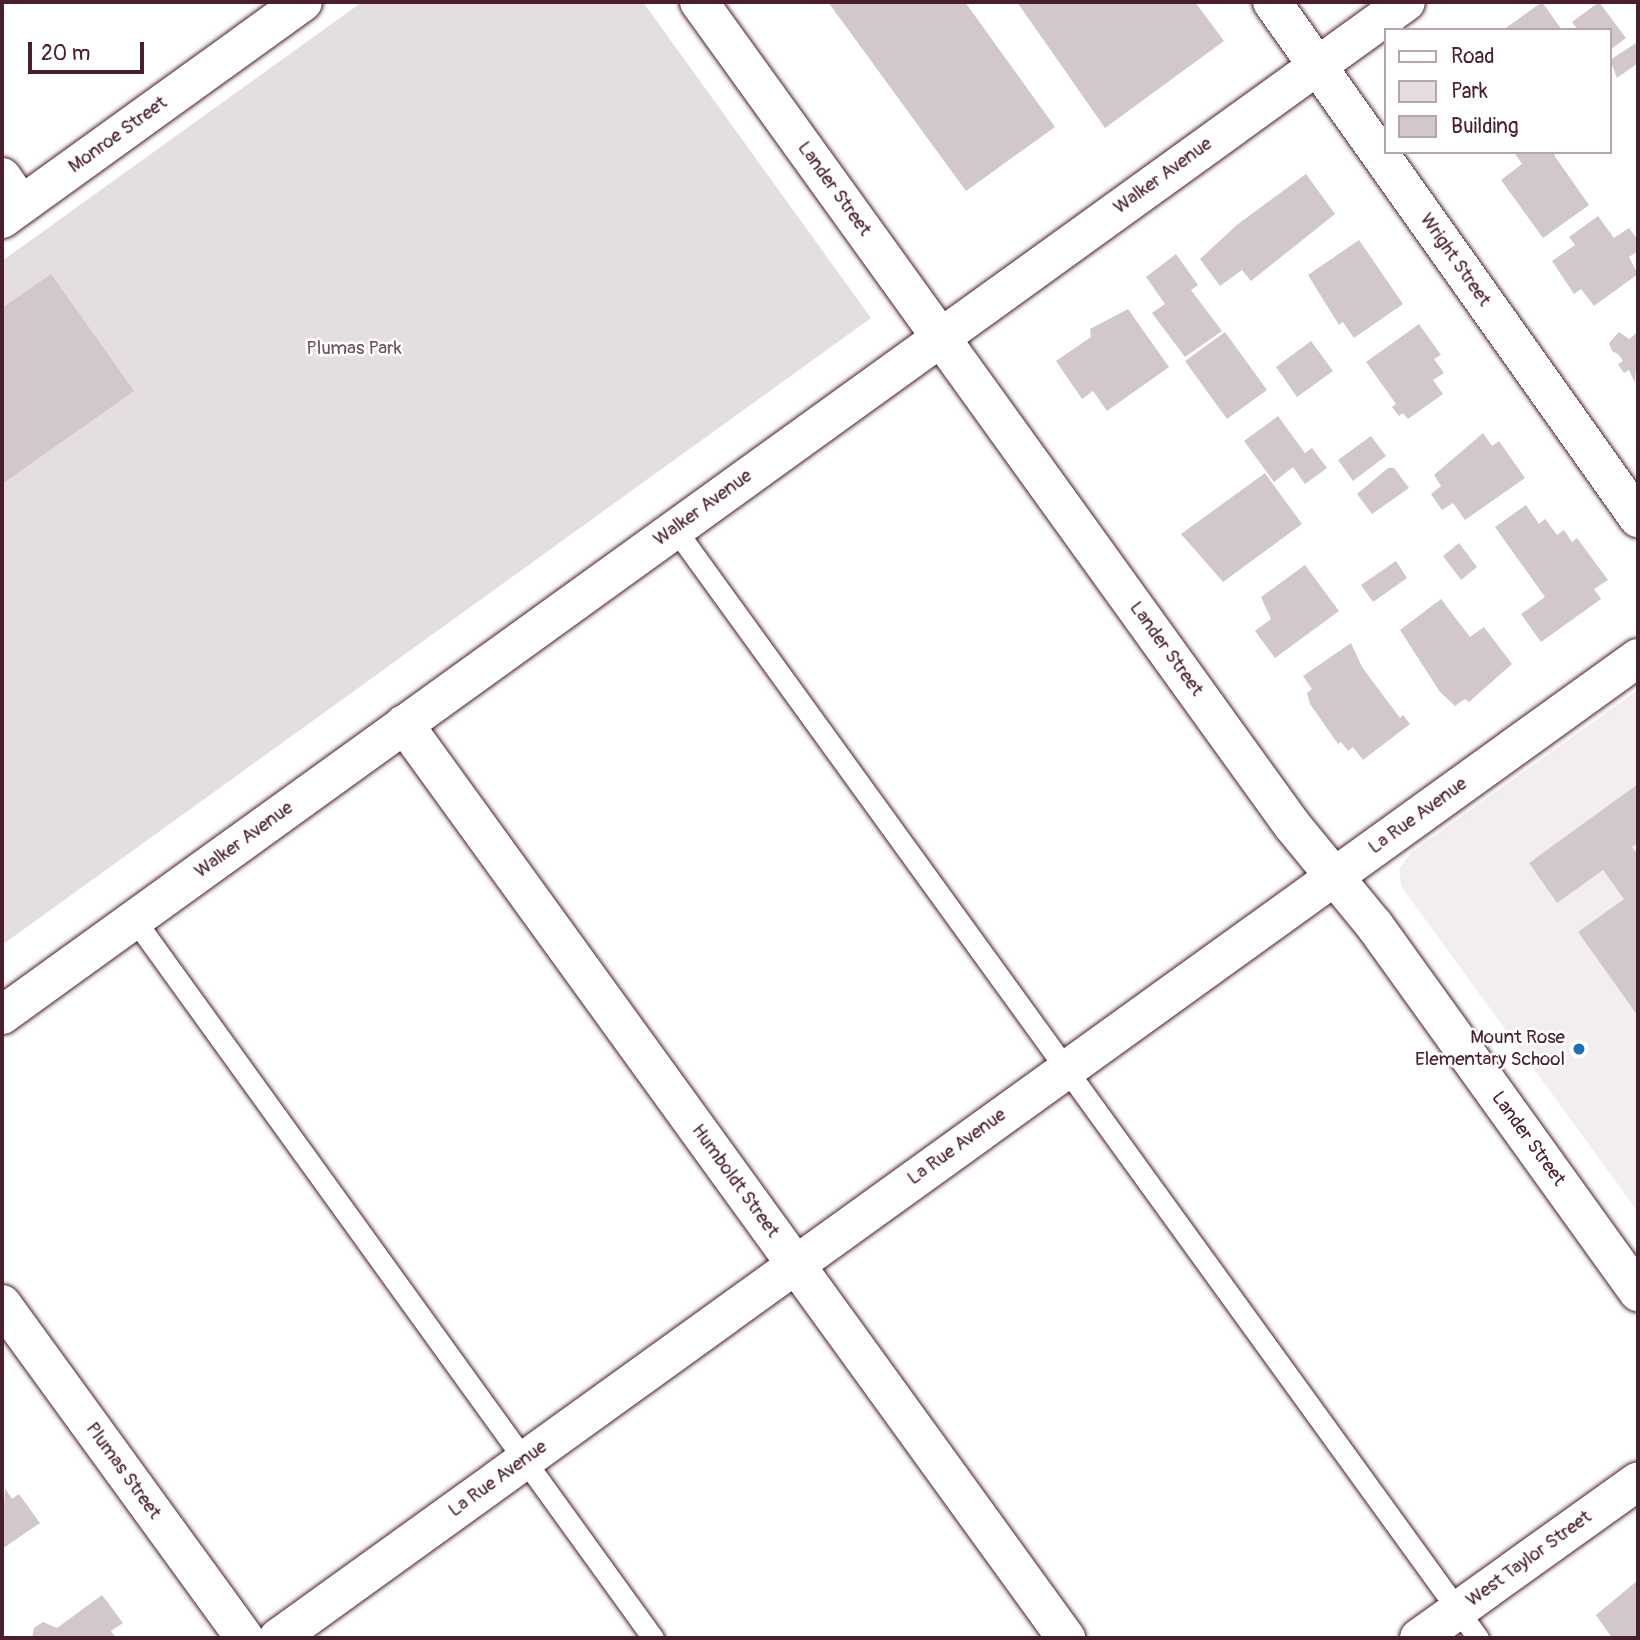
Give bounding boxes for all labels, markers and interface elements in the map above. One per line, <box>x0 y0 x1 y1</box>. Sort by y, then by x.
scale bar <box>32 28 147 72</box>
legend <box>1384 28 1612 154</box>
text: 20 m <box>41 40 90 67</box>
text: Road <box>1451 43 1495 70</box>
text: Park <box>1451 78 1488 105</box>
street label: Monroe Street <box>64 92 172 178</box>
text: Building <box>1451 113 1518 140</box>
street label: Walker Avenue <box>1109 133 1217 219</box>
street label: Lander Street <box>792 137 876 241</box>
street label: Wright Street <box>1415 209 1495 311</box>
park label: Plumas Park <box>306 338 402 360</box>
street label: Walker Avenue <box>649 465 757 551</box>
street label: Lander Street <box>1124 597 1208 701</box>
street label: La Rue Avenue <box>1364 773 1472 859</box>
street label: Walker Avenue <box>190 797 298 883</box>
place label: Mount Rose Elementary School <box>1415 1027 1565 1071</box>
marker: Mount Rose Elementary School <box>1571 1041 1587 1057</box>
street label: Lander Street <box>1486 1087 1570 1191</box>
street label: La Rue Avenue <box>903 1104 1011 1190</box>
street label: Humboldt Street <box>686 1120 784 1242</box>
street label: Plumas Street <box>80 1418 166 1524</box>
street label: La Rue Avenue <box>444 1436 552 1522</box>
street label: West Taylor Street <box>1462 1506 1596 1612</box>

